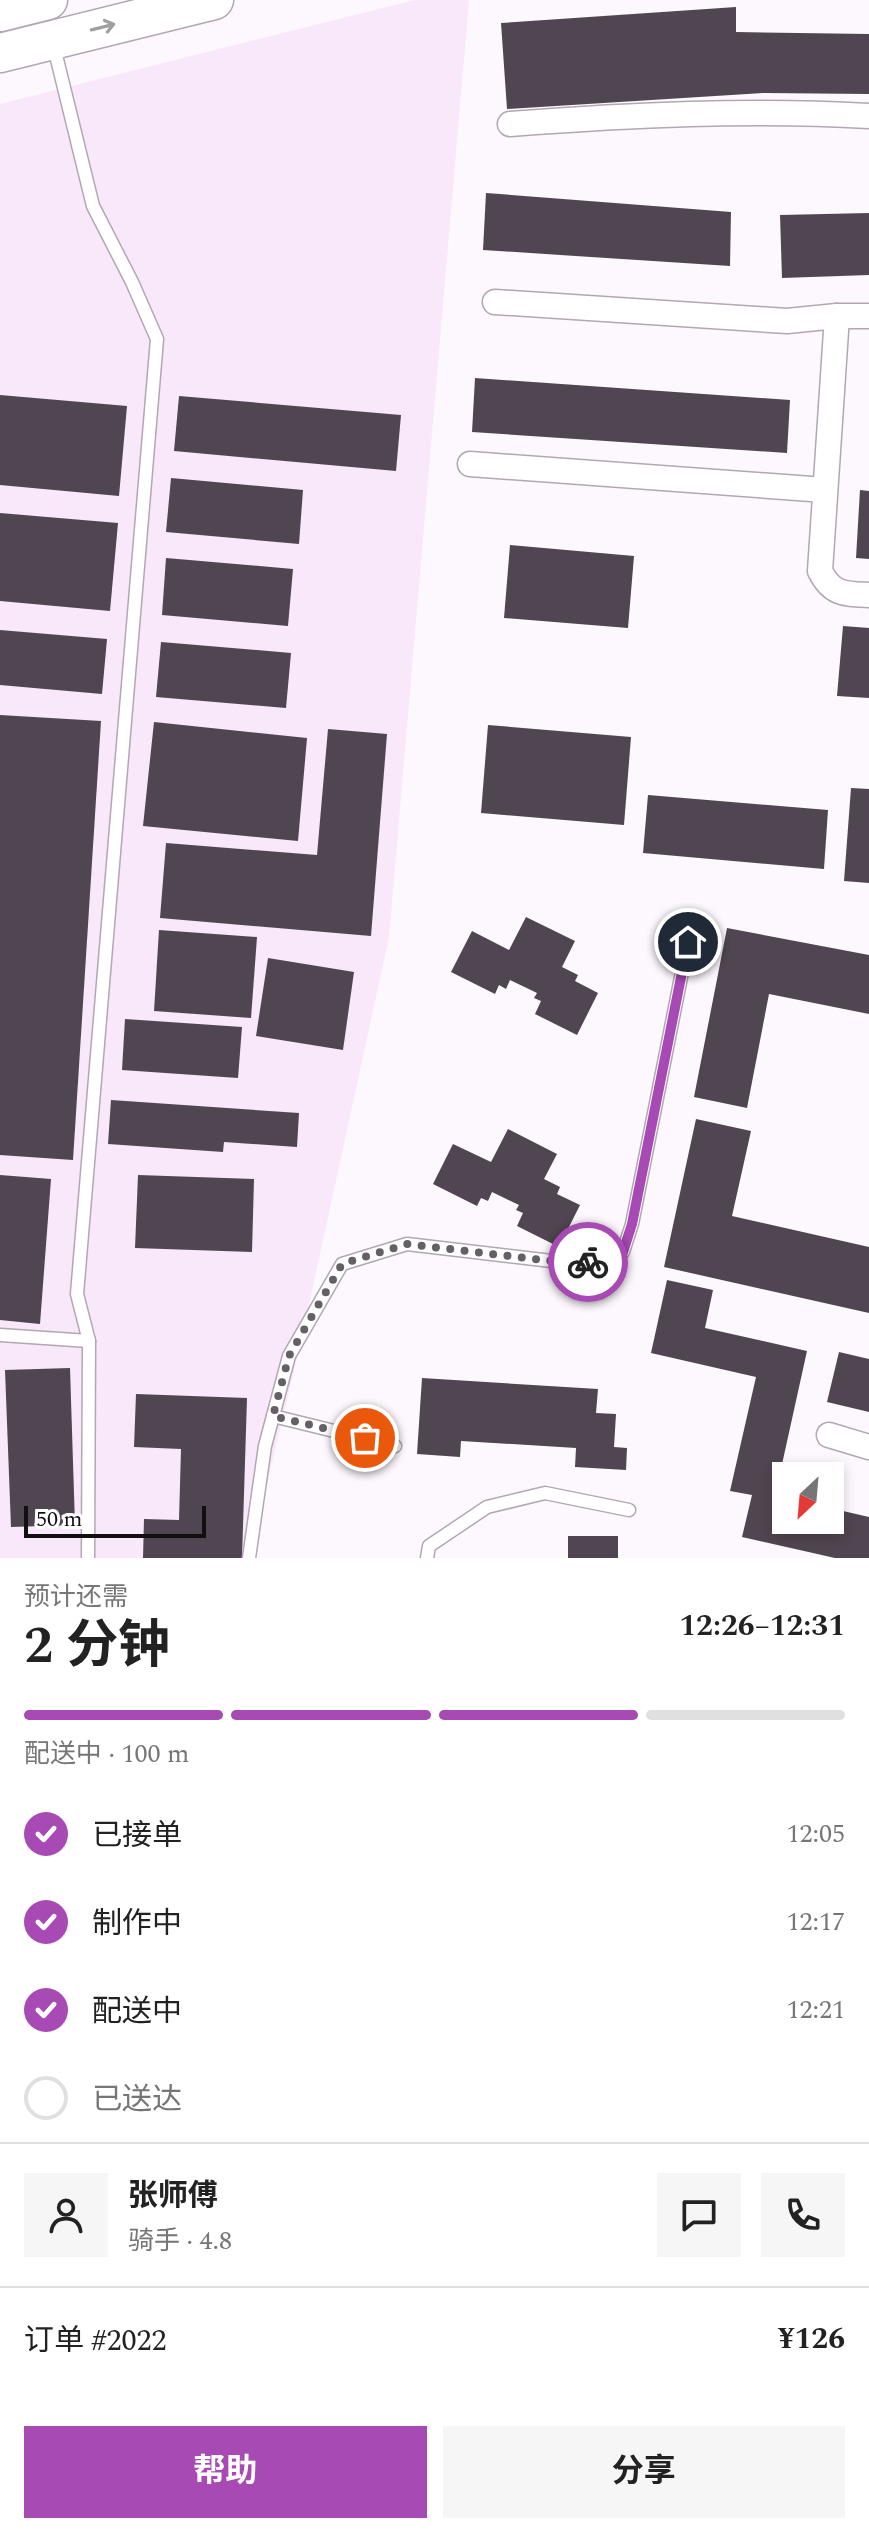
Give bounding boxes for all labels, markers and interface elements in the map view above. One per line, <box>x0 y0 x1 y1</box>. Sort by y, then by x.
one-way arrow <box>89 19 115 34</box>
pin <box>654 908 722 976</box>
icon: home <box>666 920 710 964</box>
courier <box>548 1222 628 1302</box>
icon: bike <box>566 1240 610 1284</box>
pin <box>331 1404 399 1472</box>
icon: bag <box>343 1416 387 1460</box>
north arrow <box>772 1462 844 1534</box>
map controls <box>772 1462 844 1534</box>
scale bar <box>24 1502 206 1538</box>
text: 50 m <box>36 1503 82 1536</box>
text: 预计还需 <box>24 1577 128 1617</box>
text: 12:26–12:31 <box>679 1603 845 1649</box>
text: 2 分钟 <box>24 1607 170 1686</box>
text: 配送中 · 100 m <box>24 1734 189 1774</box>
icon: check <box>24 1812 68 1856</box>
text: 已接单 <box>92 1813 182 1859</box>
text: 12:05 <box>786 1814 845 1854</box>
icon: check <box>24 1900 68 1944</box>
text: 制作中 <box>92 1901 182 1947</box>
text: 12:17 <box>786 1902 845 1942</box>
icon: check <box>24 1988 68 2032</box>
text: 配送中 <box>92 1989 182 2035</box>
text: 12:21 <box>786 1990 845 2030</box>
text: 已送达 <box>92 2077 182 2123</box>
button: person <box>24 2173 108 2257</box>
text: 张师傅 <box>128 2173 218 2219</box>
button: chat <box>657 2173 741 2257</box>
button: phone <box>761 2173 845 2257</box>
text: 骑手 · 4.8 <box>128 2221 232 2261</box>
text: ¥126 <box>778 2316 845 2362</box>
text: 订单 #2022 <box>24 2318 167 2364</box>
button: 帮助 <box>24 2426 427 2518</box>
button: 分享 <box>443 2426 845 2518</box>

